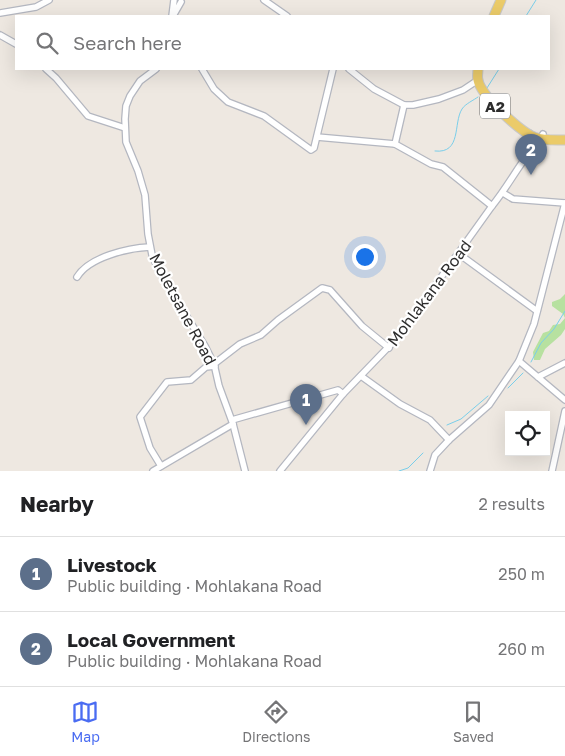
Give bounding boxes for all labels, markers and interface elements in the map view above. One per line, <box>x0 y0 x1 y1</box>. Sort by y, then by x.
search box <box>15 15 550 70</box>
icon: search <box>33 29 61 57</box>
text: Search here <box>73 31 182 54</box>
road number: A2 <box>480 94 510 118</box>
pin: 2 <box>515 134 547 175</box>
street label: Mohlakana Road <box>383 236 475 350</box>
your location <box>352 244 378 270</box>
street label: Moletsane Road <box>145 250 221 368</box>
pin: 1 <box>290 384 322 425</box>
map controls <box>505 411 550 456</box>
button: locate <box>505 411 550 456</box>
text: Nearby <box>20 491 94 517</box>
text: 2 results <box>479 494 545 514</box>
text: Livestock <box>67 553 157 576</box>
text: 1 <box>32 564 40 584</box>
text: 250 m <box>498 564 545 584</box>
text: Public building · Mohlakana Road <box>67 576 322 596</box>
text: Local Government <box>67 628 235 651</box>
text: 2 <box>31 639 41 659</box>
text: 260 m <box>498 639 545 659</box>
text: Public building · Mohlakana Road <box>67 651 322 671</box>
tab: Map <box>71 698 100 745</box>
tab: Directions <box>242 698 311 745</box>
tab: Saved <box>453 698 494 745</box>

